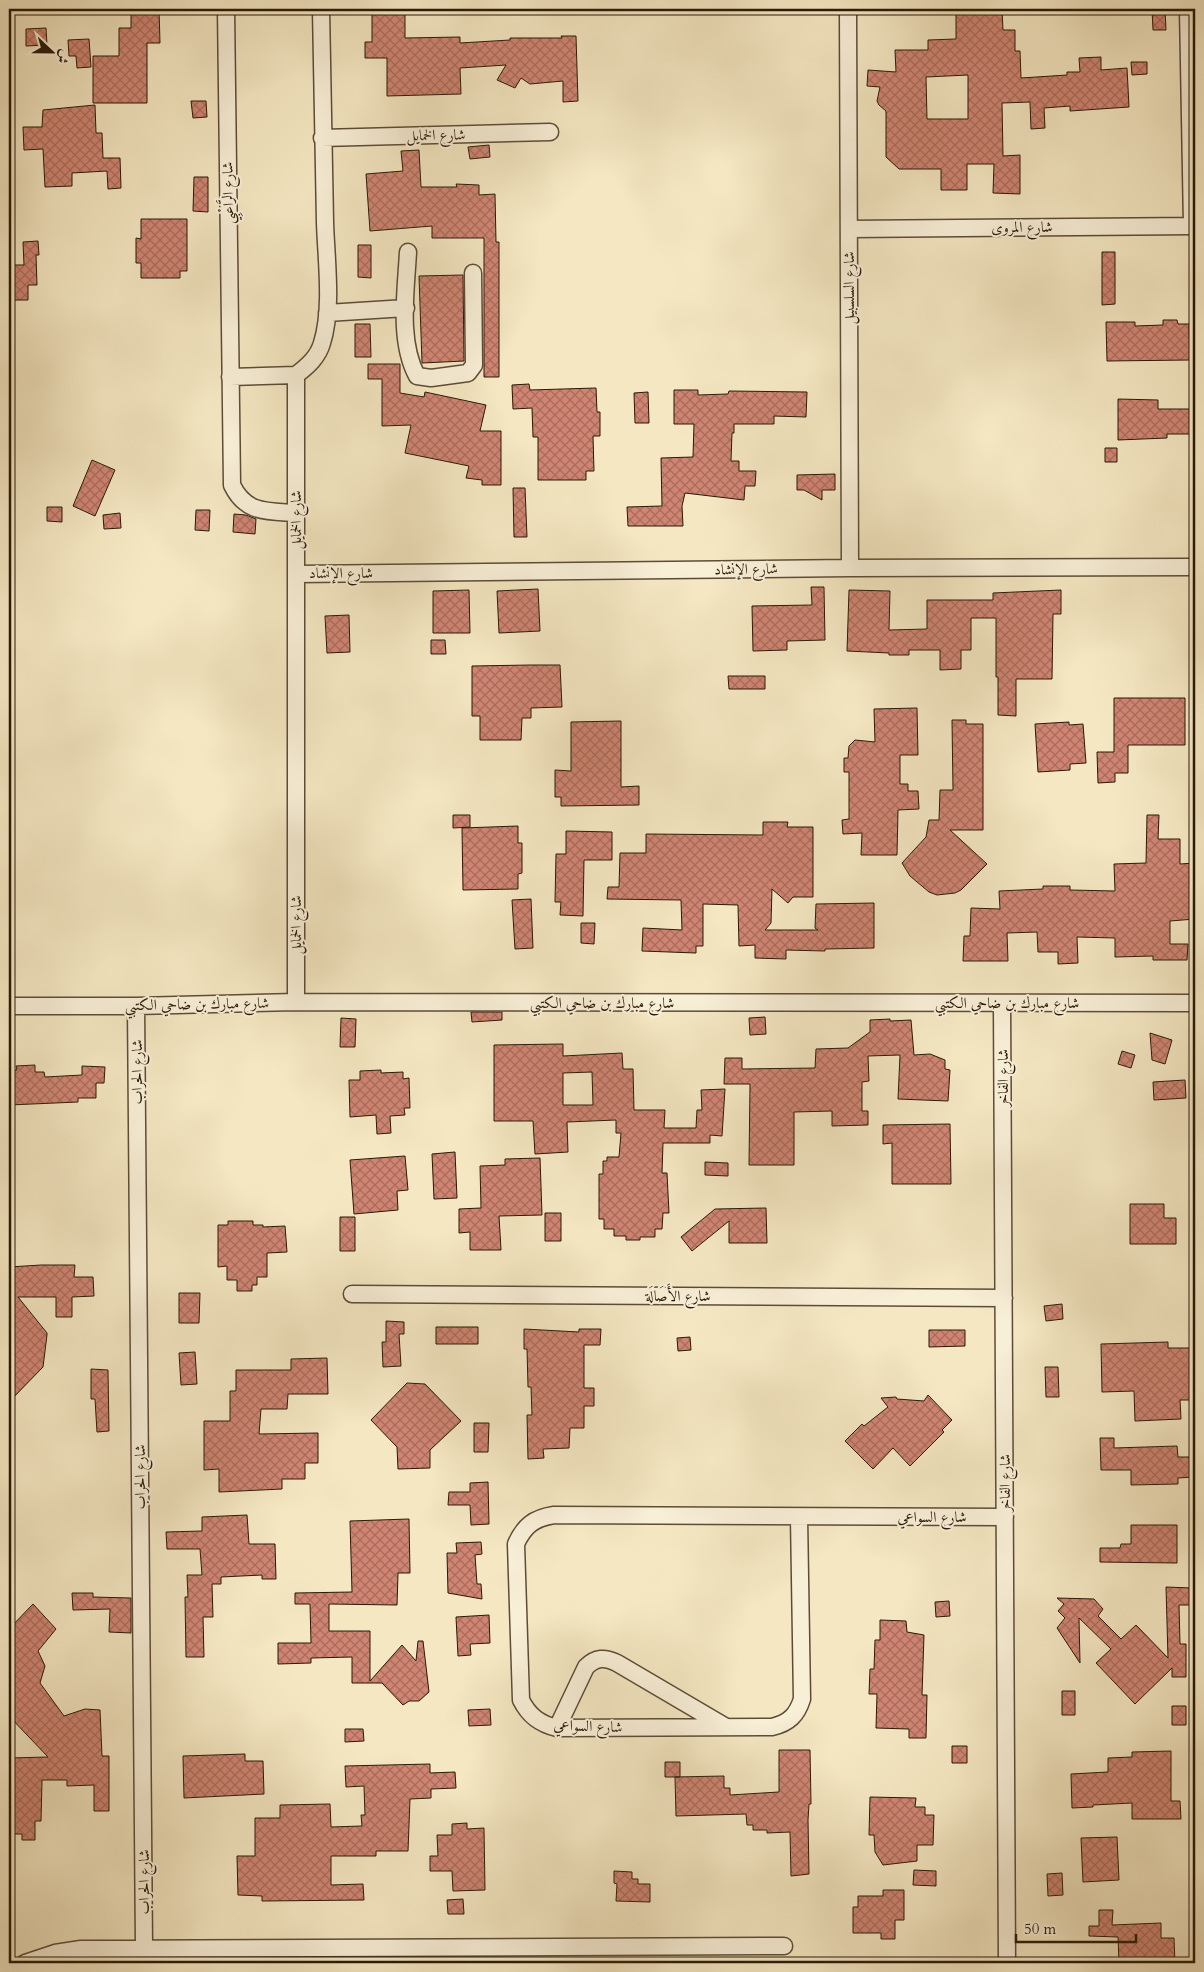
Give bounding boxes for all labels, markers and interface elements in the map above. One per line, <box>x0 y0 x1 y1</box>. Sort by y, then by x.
north arrow <box>28 28 78 78</box>
text: ش <box>52 47 75 67</box>
street label: شارع الخمايل <box>406 124 466 149</box>
street label: شارع الرَّاعْبِي <box>215 162 244 224</box>
street label: شارع المروى <box>991 217 1053 240</box>
street label: شارع السلسبيل <box>839 252 862 324</box>
street label: شارع الخمايل <box>286 491 309 550</box>
street label: شارع الإنشاد <box>714 558 778 583</box>
street label: شارع الإنشاد <box>309 563 373 586</box>
street label: شارع الخمايل <box>286 896 309 955</box>
street label: شارع مبارك بن ضاحي الكتبي <box>125 993 269 1019</box>
street label: شارع مبارك بن ضاحي الكتبي <box>530 993 674 1017</box>
street label: شارع مبارك بن ضاحي الكتبي <box>935 993 1079 1017</box>
street label: شارع الحراب <box>127 1039 150 1105</box>
street label: شارع الفاخر <box>993 1049 1016 1109</box>
street label: شارع الأَصَالَة <box>644 1283 711 1309</box>
street label: شارع الحراب <box>130 1444 153 1510</box>
street label: شارع الفاخر <box>995 1454 1018 1514</box>
street label: شارع السواعي <box>898 1507 966 1530</box>
street label: شارع السواعي <box>553 1715 623 1740</box>
street label: شارع الحراب <box>134 1849 157 1915</box>
scale bar <box>1016 1912 1136 1944</box>
text: 50 m <box>1024 1919 1056 1939</box>

